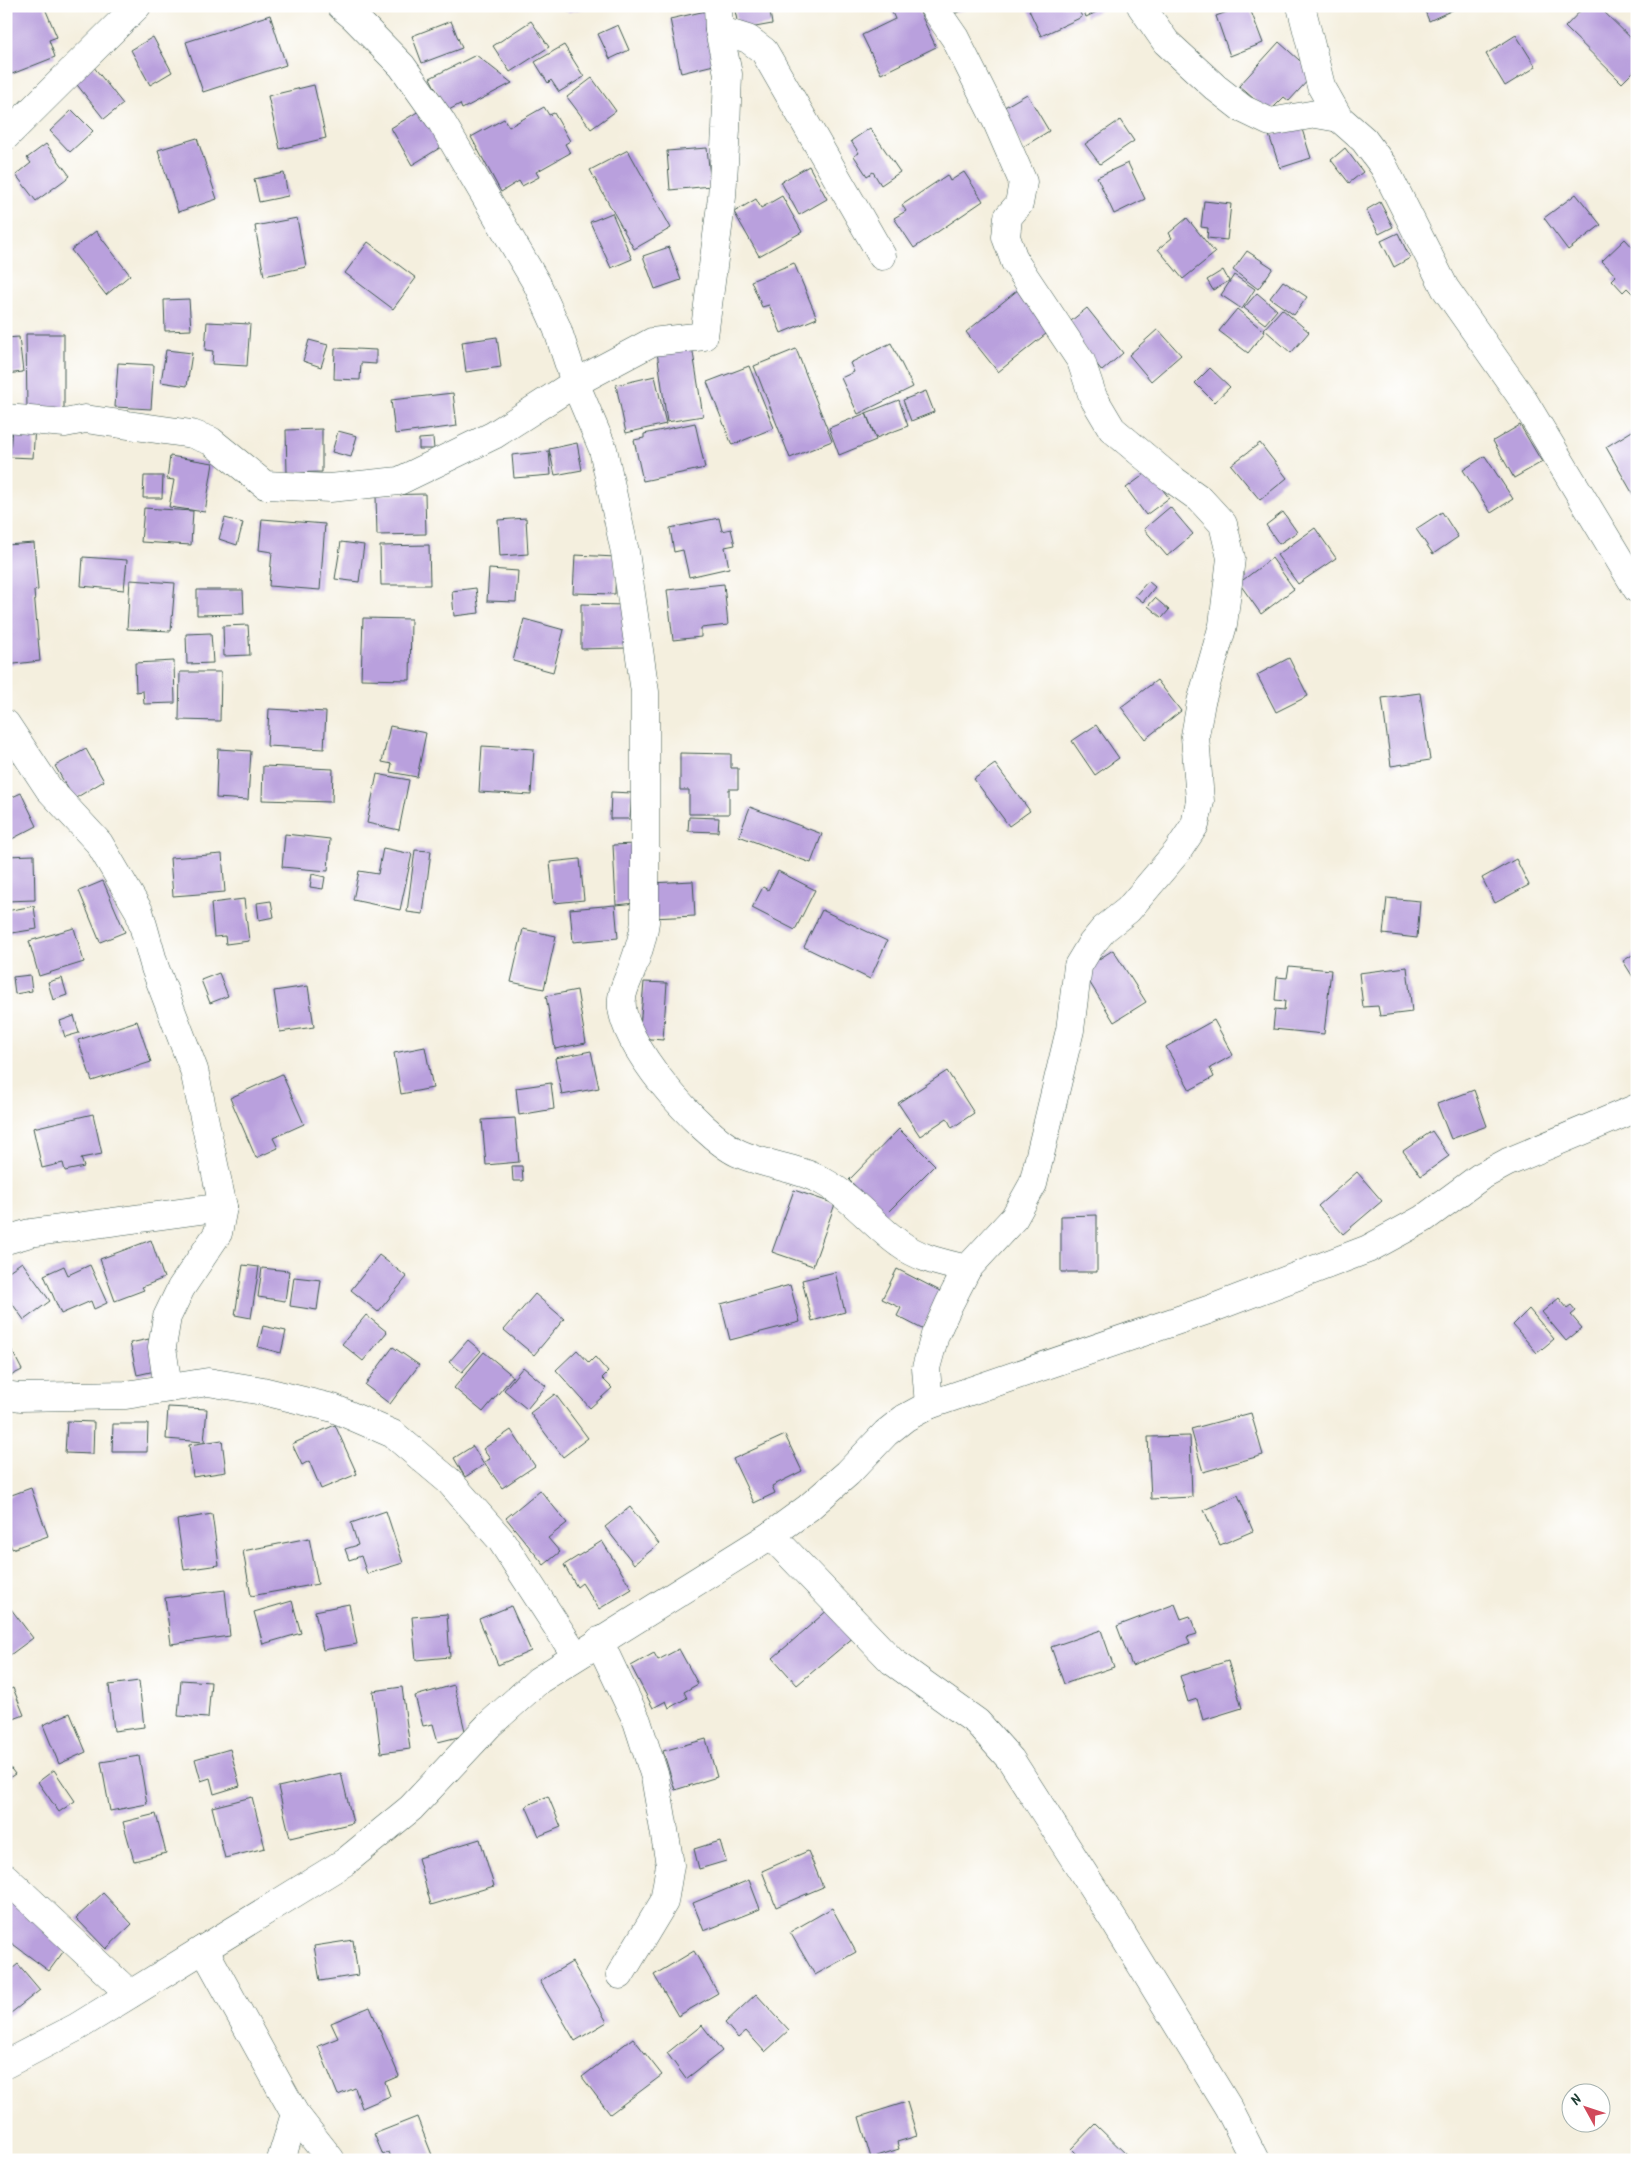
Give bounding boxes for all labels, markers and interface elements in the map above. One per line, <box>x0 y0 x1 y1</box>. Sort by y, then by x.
north arrow <box>1560 2084 1610 2134</box>
text: N <box>1566 2090 1588 2111</box>

